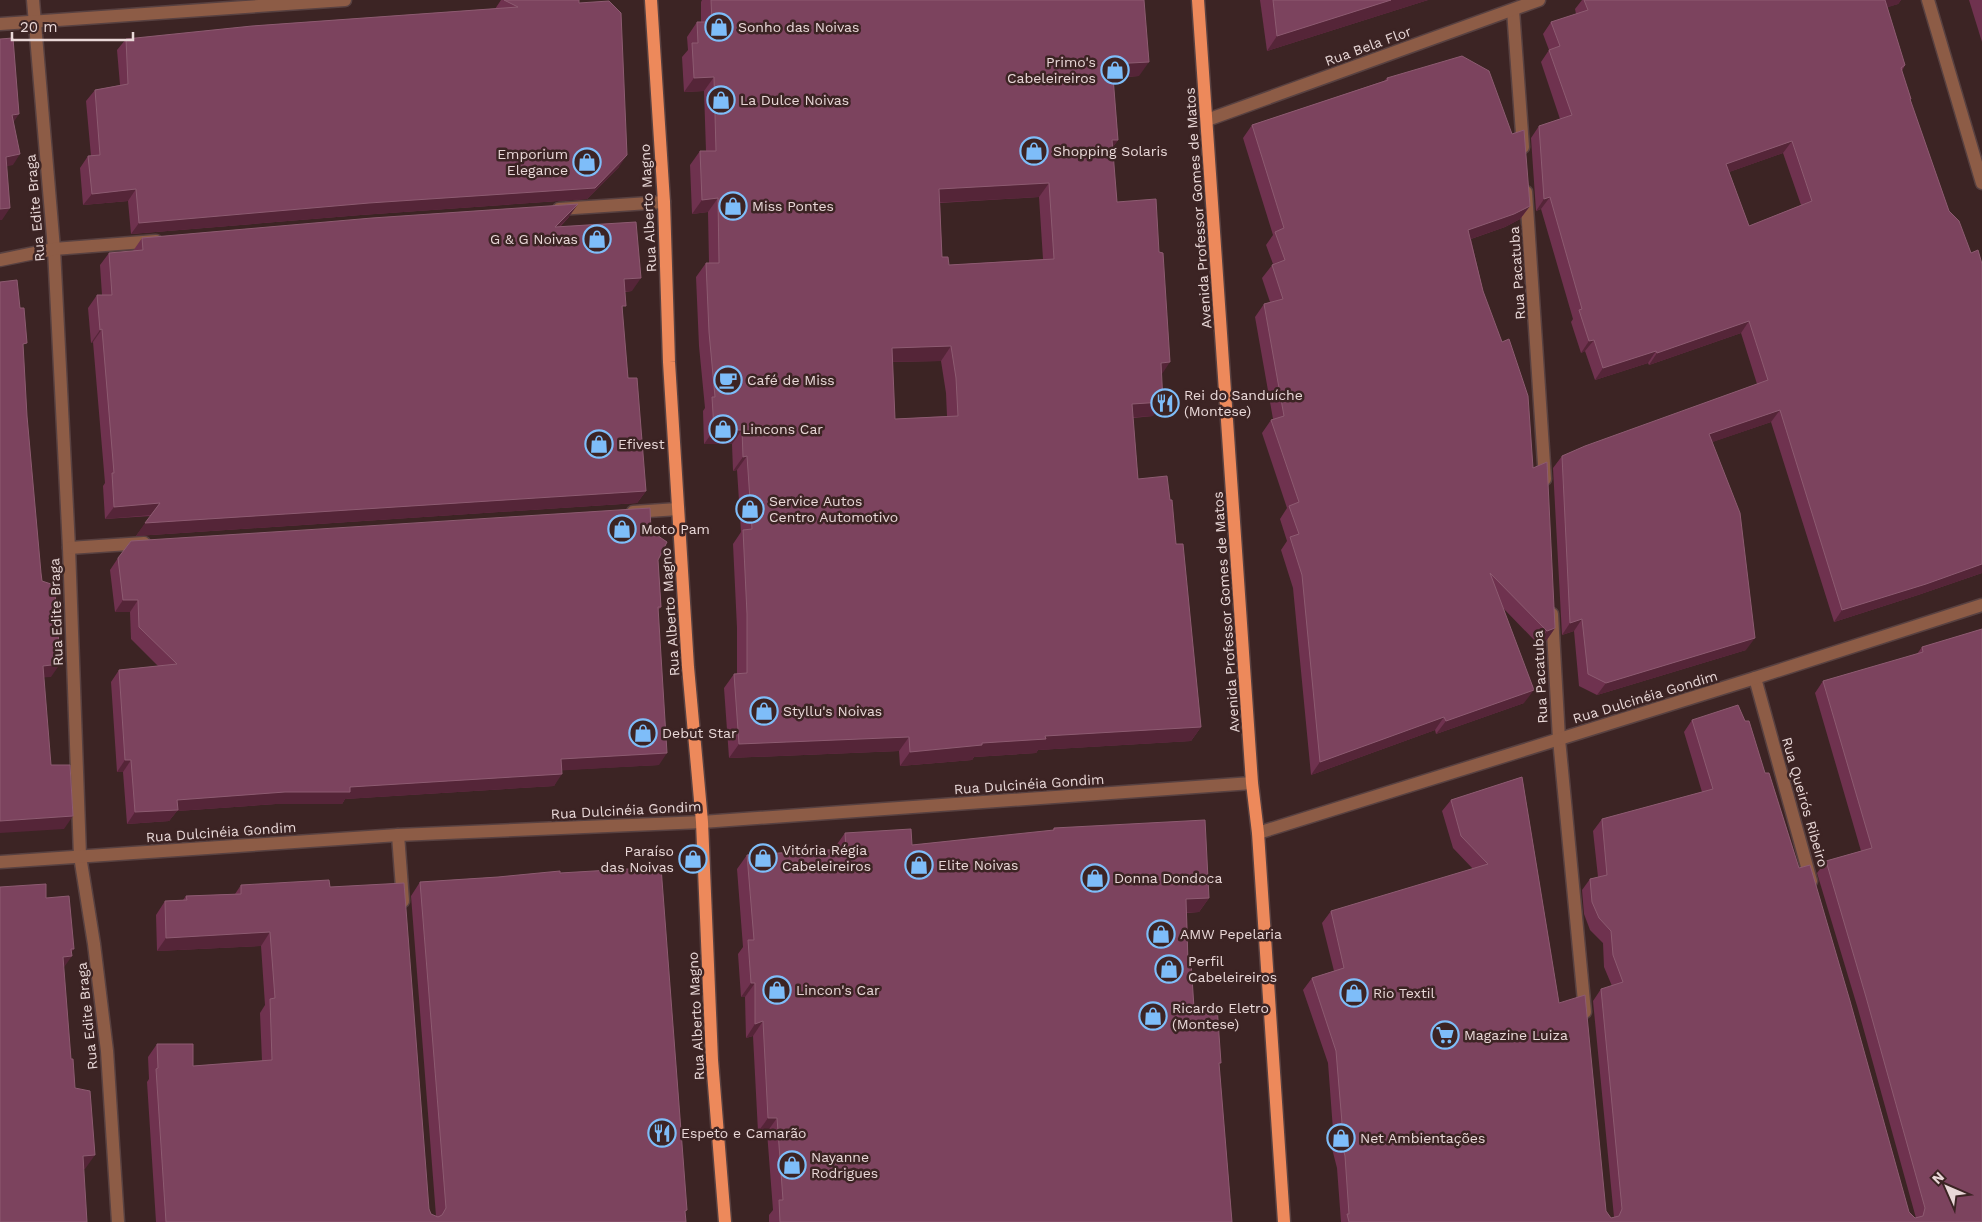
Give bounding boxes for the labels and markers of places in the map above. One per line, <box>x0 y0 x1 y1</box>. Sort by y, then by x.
shop icon: Sonho das Noivas <box>704 12 734 42</box>
place label: Sonho das Noivas <box>738 19 859 35</box>
place label: Primo's Cabeleireiros <box>1007 54 1096 86</box>
shop icon: Primo's Cabeleireiros <box>1100 55 1130 85</box>
shop icon: La Dulce Noivas <box>706 85 736 115</box>
place label: La Dulce Noivas <box>740 92 849 108</box>
shop icon: Shopping Solaris <box>1019 136 1049 166</box>
place label: Shopping Solaris <box>1053 143 1168 159</box>
place label: Emporium Elegance <box>497 146 568 178</box>
shop icon: Emporium Elegance <box>572 147 602 177</box>
shop icon: Miss Pontes <box>718 191 748 221</box>
place label: Miss Pontes <box>752 198 834 214</box>
shop icon: G & G Noivas <box>582 224 612 254</box>
place label: G & G Noivas <box>490 231 578 247</box>
cafe icon: Café de Miss <box>713 365 743 395</box>
place label: Café de Miss <box>747 372 835 388</box>
place label: Rei do Sanduíche (Montese) <box>1184 387 1303 419</box>
restaurant icon: Rei do Sanduíche (Montese) <box>1150 388 1180 418</box>
shop icon: Lincons Car <box>708 414 738 444</box>
place label: Lincons Car <box>742 421 823 437</box>
shop icon: Efivest <box>584 429 614 459</box>
place label: Efivest <box>618 436 665 452</box>
place label: Service Autos Centro Automotivo <box>769 493 898 525</box>
shop icon: Service Autos Centro Automotivo <box>735 494 765 524</box>
shop icon: Moto Pam <box>607 514 637 544</box>
place label: Moto Pam <box>641 521 710 537</box>
shop icon: Styllu's Noivas <box>749 696 779 726</box>
place label: Styllu's Noivas <box>783 703 882 719</box>
shop icon: Debut Star <box>628 718 658 748</box>
place label: Debut Star <box>662 725 737 741</box>
place label: Vitória Régia Cabeleireiros <box>782 842 871 874</box>
place label: Paraíso das Noivas <box>600 843 674 875</box>
shop icon: Vitória Régia Cabeleireiros <box>748 843 778 873</box>
shop icon: Paraíso das Noivas <box>678 844 708 874</box>
shop icon: Elite Noivas <box>904 850 934 880</box>
place label: Elite Noivas <box>938 857 1018 873</box>
shop icon: Donna Dondoca <box>1080 863 1110 893</box>
place label: Donna Dondoca <box>1114 870 1222 886</box>
shop icon: AMW Pepelaria <box>1146 919 1176 949</box>
place label: AMW Pepelaria <box>1180 926 1282 942</box>
place label: Perfil Cabeleireiros <box>1188 953 1277 985</box>
shop icon: Perfil Cabeleireiros <box>1154 954 1184 984</box>
shop icon: Lincon's Car <box>762 975 792 1005</box>
shop icon: Rio Textil <box>1339 978 1369 1008</box>
place label: Lincon's Car <box>796 982 880 998</box>
place label: Rio Textil <box>1373 985 1436 1001</box>
place label: Ricardo Eletro (Montese) <box>1172 1000 1269 1032</box>
shop icon: Ricardo Eletro (Montese) <box>1138 1001 1168 1031</box>
supermarket icon: Magazine Luiza <box>1430 1020 1460 1050</box>
place label: Magazine Luiza <box>1464 1027 1568 1043</box>
restaurant icon: Espeto e Camarão <box>647 1118 677 1148</box>
shop icon: Net Ambientações <box>1326 1123 1356 1153</box>
place label: Espeto e Camarão <box>681 1125 806 1141</box>
place label: Net Ambientações <box>1360 1130 1485 1146</box>
place label: Nayanne Rodrigues <box>811 1149 878 1181</box>
shop icon: Nayanne Rodrigues <box>777 1150 807 1180</box>

